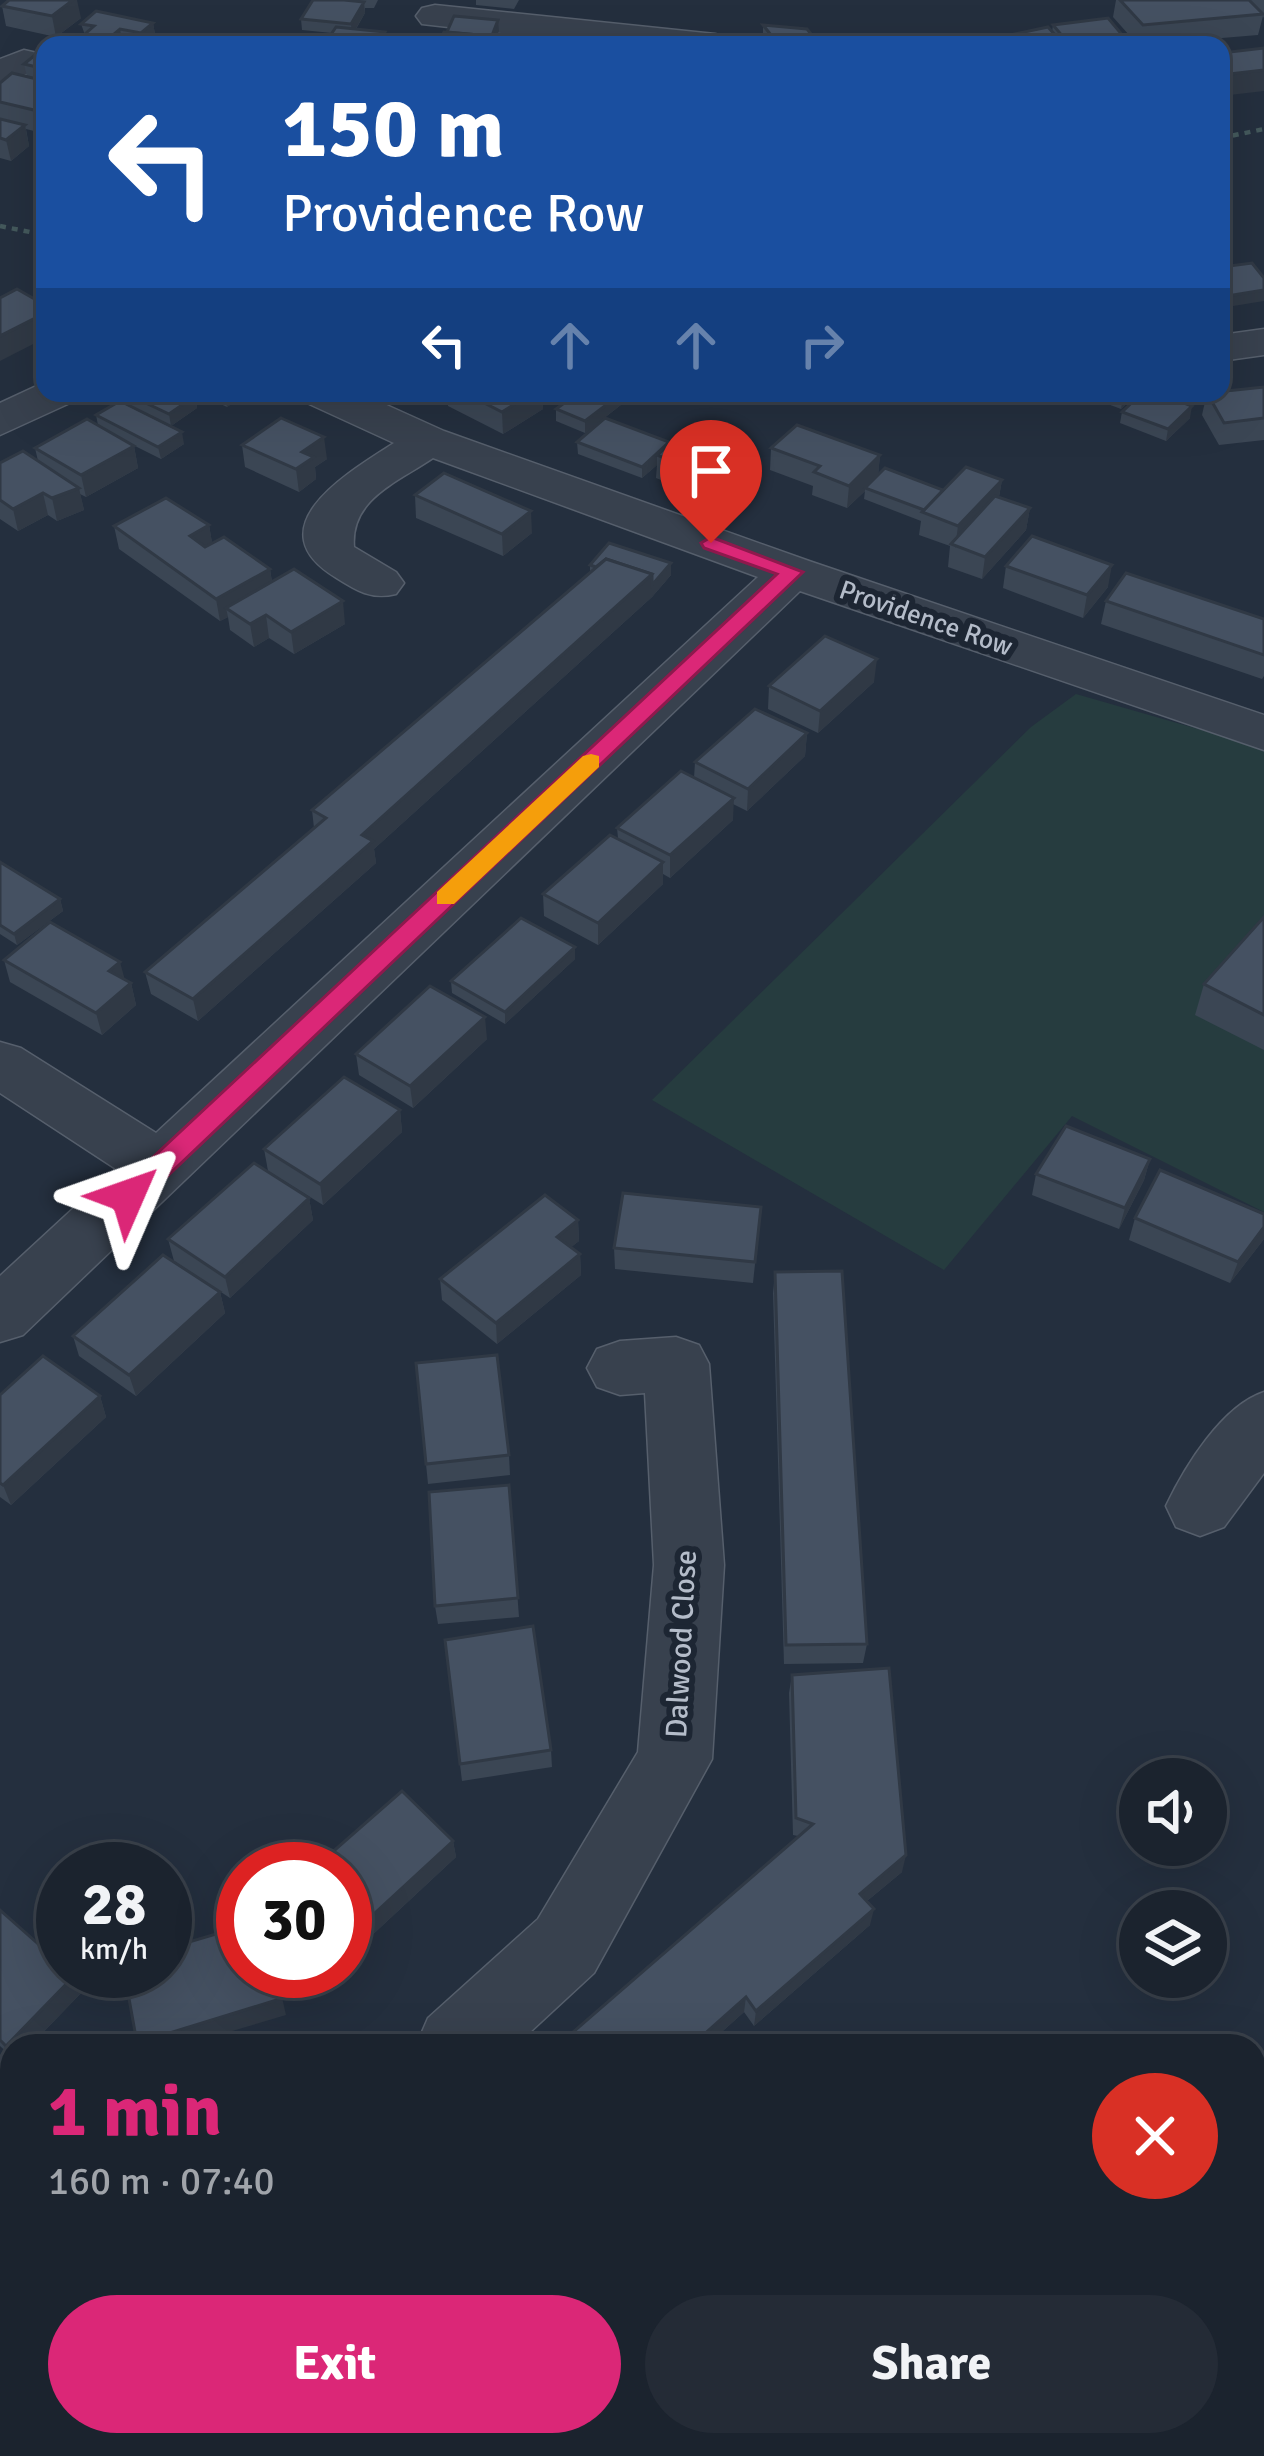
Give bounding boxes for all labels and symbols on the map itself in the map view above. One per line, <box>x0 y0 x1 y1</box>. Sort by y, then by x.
pin <box>660 420 762 543</box>
street label: Providence Row <box>835 573 1017 664</box>
position arrow <box>65 1133 191 1259</box>
street label: Dalwood Close <box>658 1549 705 1739</box>
speed limit sign: 30 <box>216 1842 372 1998</box>

